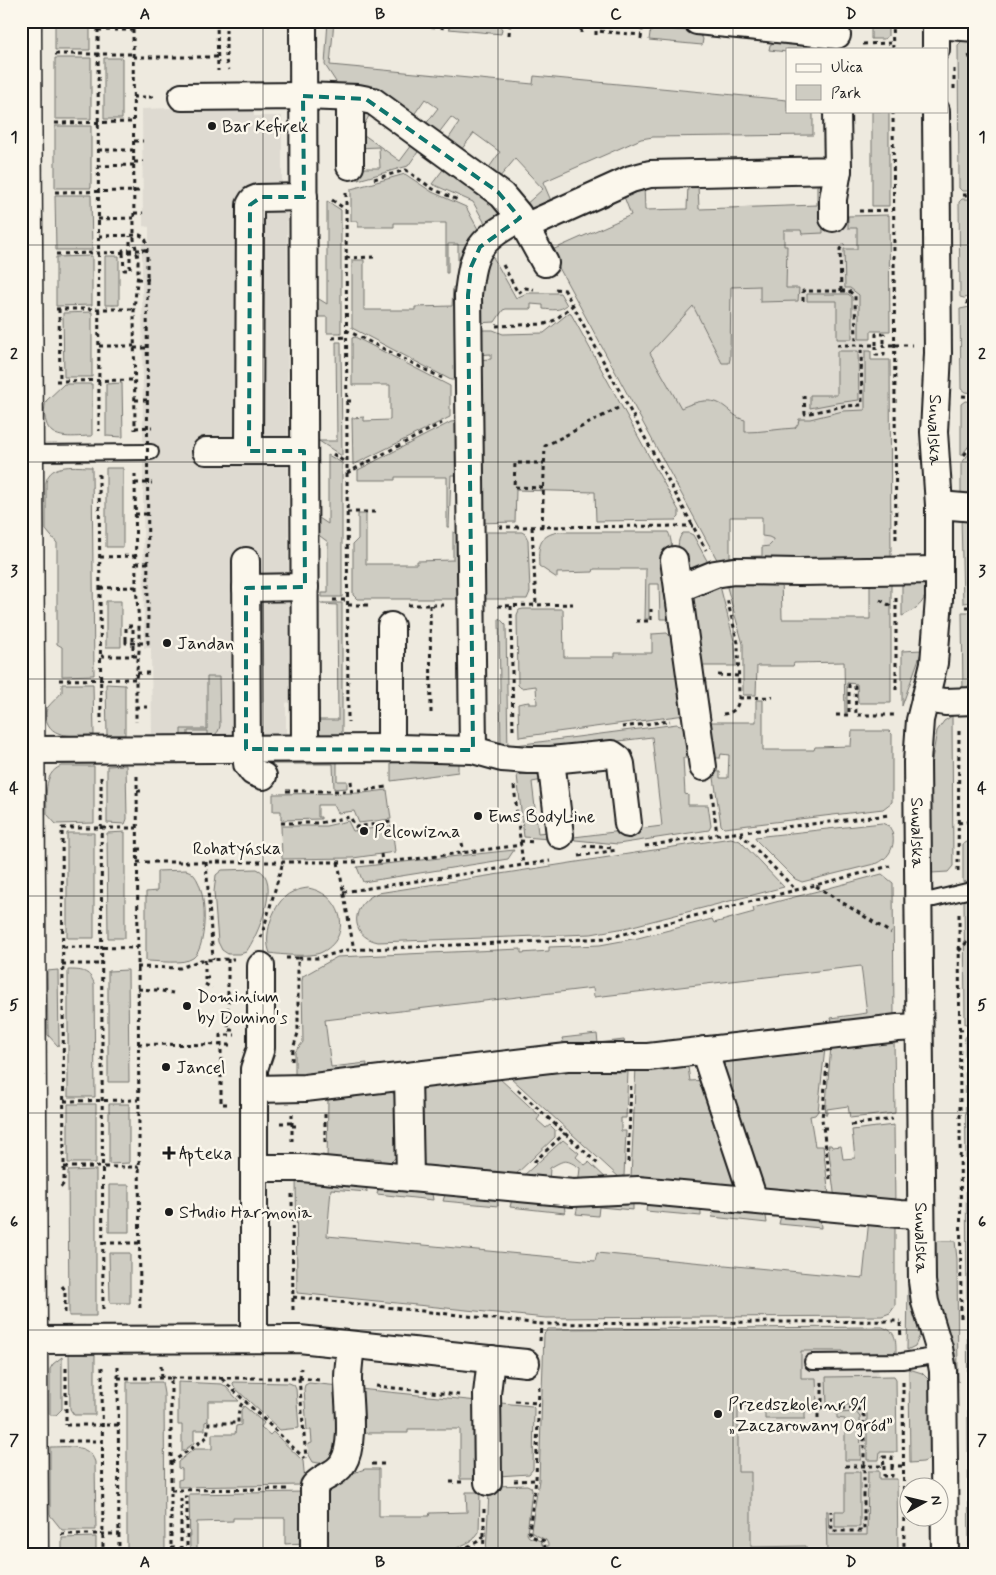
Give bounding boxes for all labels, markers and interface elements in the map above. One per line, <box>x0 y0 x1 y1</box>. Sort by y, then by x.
text: A <box>140 4 150 25</box>
text: B <box>375 4 385 25</box>
text: C <box>610 4 622 25</box>
text: D <box>845 4 857 25</box>
legend <box>786 48 948 112</box>
text: Ulica <box>831 58 864 78</box>
text: Park <box>831 84 861 104</box>
place label: Bar Kefirek <box>222 115 309 139</box>
marker: Bar Kefirek <box>206 120 218 132</box>
text: 1 <box>10 127 18 148</box>
text: 1 <box>978 127 986 148</box>
text: 2 <box>10 344 18 365</box>
text: 2 <box>978 344 986 365</box>
street label: Suwalska <box>921 394 947 466</box>
text: 3 <box>10 561 18 582</box>
text: 3 <box>978 561 986 582</box>
place label: Jandan <box>177 632 234 656</box>
marker: Jandan <box>161 637 173 649</box>
text: 4 <box>9 778 19 799</box>
text: 4 <box>977 778 987 799</box>
street label: Suwalska <box>904 797 929 869</box>
place label: Ems BodyLine <box>488 805 595 829</box>
marker: Ems BodyLine <box>472 810 484 822</box>
place label: Pelcowizna <box>374 820 461 844</box>
marker: Pelcowizna <box>358 825 370 837</box>
street label: Rohatyńska <box>193 837 281 861</box>
place label: Dominium by Domino's <box>197 985 288 1030</box>
text: 5 <box>9 995 19 1016</box>
text: 5 <box>977 995 987 1016</box>
marker: Dominium by Domino's <box>181 1000 193 1012</box>
place label: Jancel <box>176 1056 226 1080</box>
marker: Jancel <box>160 1061 172 1073</box>
place label: Apteka <box>179 1142 232 1167</box>
marker: Apteka <box>163 1147 175 1159</box>
place label: Studio Harmonia <box>179 1201 312 1225</box>
street label: Suwalska <box>908 1202 933 1274</box>
marker: Studio Harmonia <box>163 1206 175 1218</box>
text: 6 <box>10 1212 18 1233</box>
text: 6 <box>978 1212 986 1233</box>
place label: Przedszkole nr 91 „Zaczarowany Ogród” <box>728 1393 893 1438</box>
marker: Przedszkole nr 91 „Zaczarowany Ogród” <box>712 1408 724 1420</box>
text: 7 <box>9 1430 19 1451</box>
text: 7 <box>977 1430 987 1451</box>
north arrow <box>898 1478 948 1528</box>
text: N <box>926 1494 945 1506</box>
text: A <box>140 1552 150 1573</box>
text: B <box>375 1552 385 1573</box>
text: C <box>610 1552 622 1573</box>
text: D <box>845 1552 857 1573</box>

